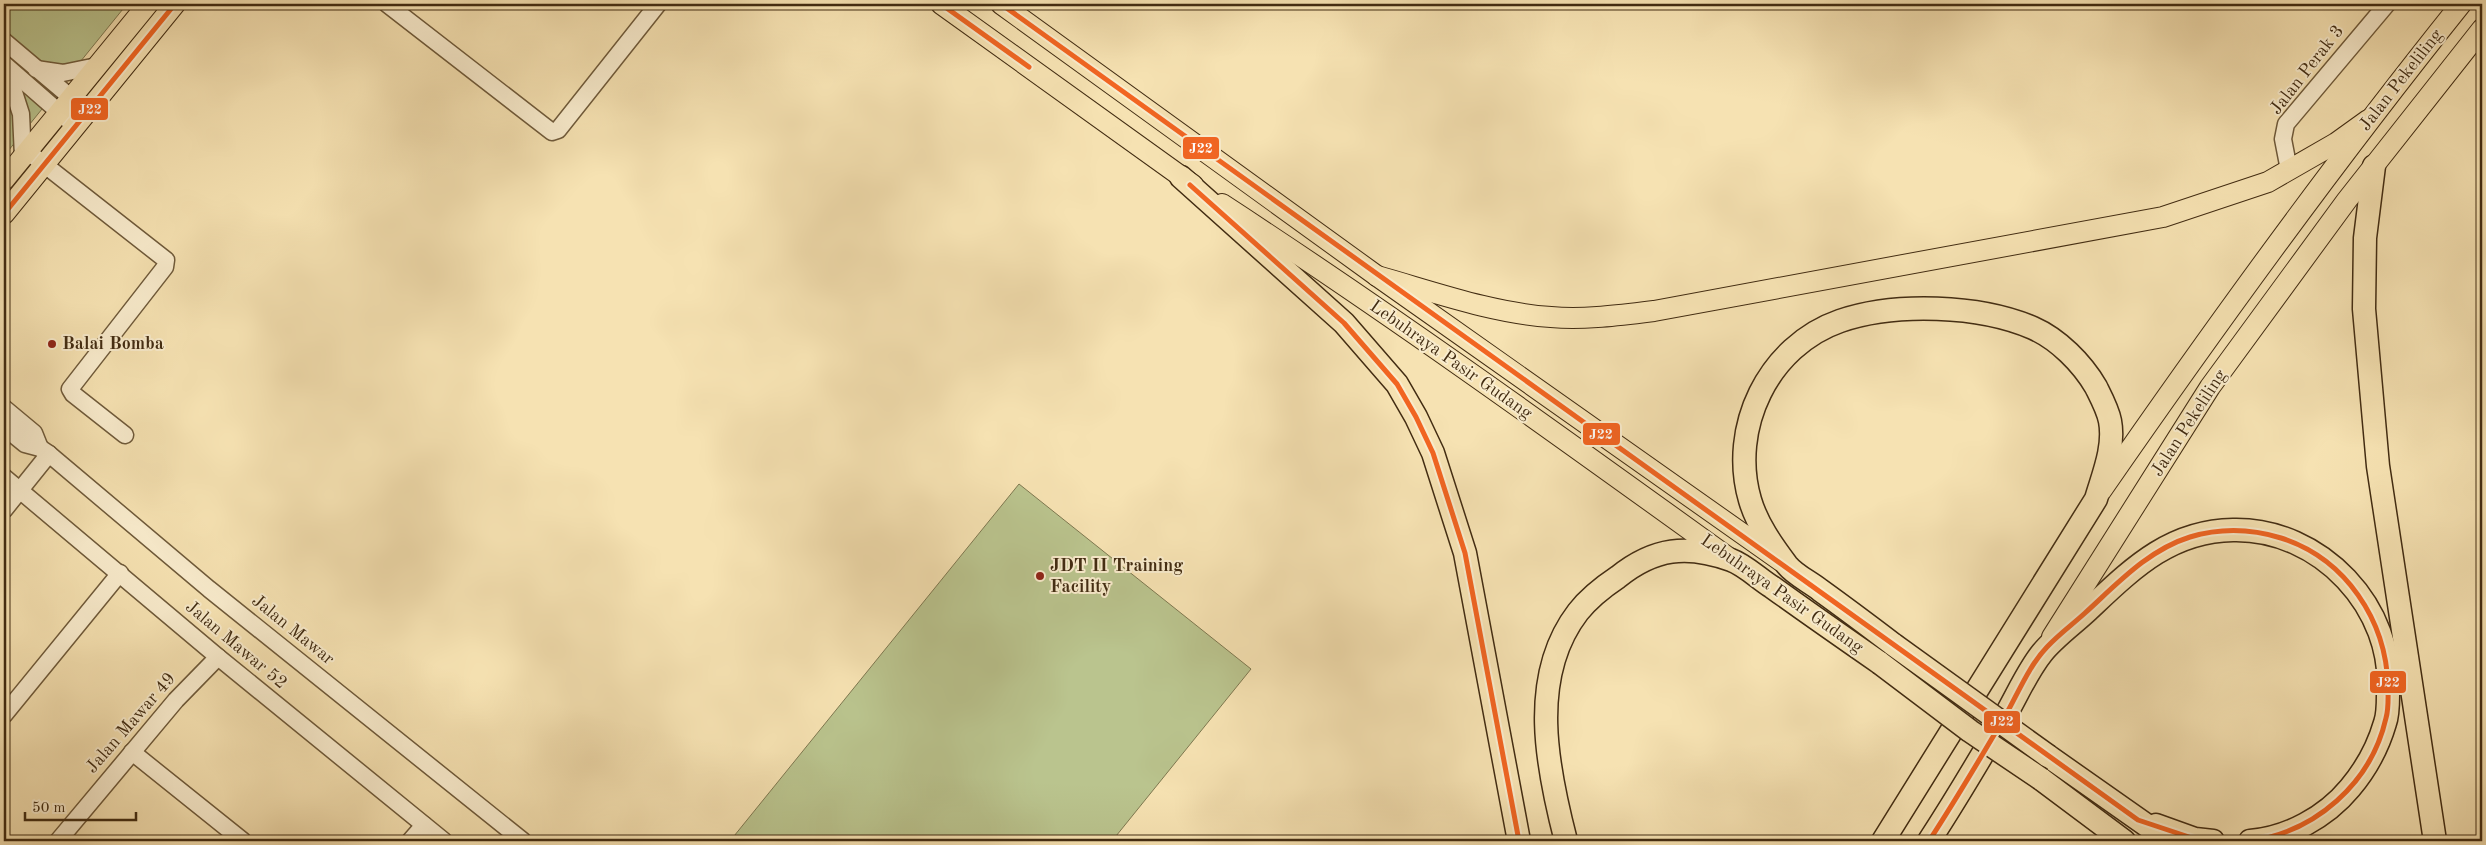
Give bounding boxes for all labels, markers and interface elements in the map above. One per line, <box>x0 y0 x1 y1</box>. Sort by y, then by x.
street label: Jalan Perak 3 <box>2267 22 2347 118</box>
street label: Jalan Pekeliling <box>2356 26 2446 134</box>
line badge: J22 <box>70 97 109 121</box>
text: J22 <box>78 103 102 117</box>
line badge: J22 <box>1182 136 1220 160</box>
text: J22 <box>1189 142 1213 156</box>
street label: Lebuhraya Pasir Gudang <box>1367 297 1536 423</box>
place label: Balai Bomba <box>62 335 164 353</box>
marker: Balai Bomba <box>46 338 58 350</box>
street label: Jalan Pekeliling <box>2148 366 2230 480</box>
line badge: J22 <box>1582 422 1621 446</box>
text: J22 <box>1589 428 1613 442</box>
street label: Lebuhraya Pasir Gudang <box>1698 531 1867 657</box>
place label: JDT II Training Facility <box>1050 557 1183 596</box>
marker: JDT II Training Facility <box>1034 570 1046 582</box>
street label: Jalan Mawar <box>248 591 338 669</box>
street label: Jalan Mawar 52 <box>182 598 290 692</box>
street label: Jalan Mawar 49 <box>83 669 179 777</box>
line badge: J22 <box>2369 670 2407 694</box>
text: J22 <box>2376 676 2400 690</box>
line badge: J22 <box>1983 710 2021 734</box>
text: J22 <box>1990 715 2014 729</box>
scale bar <box>25 790 136 822</box>
text: 50 m <box>32 801 66 816</box>

